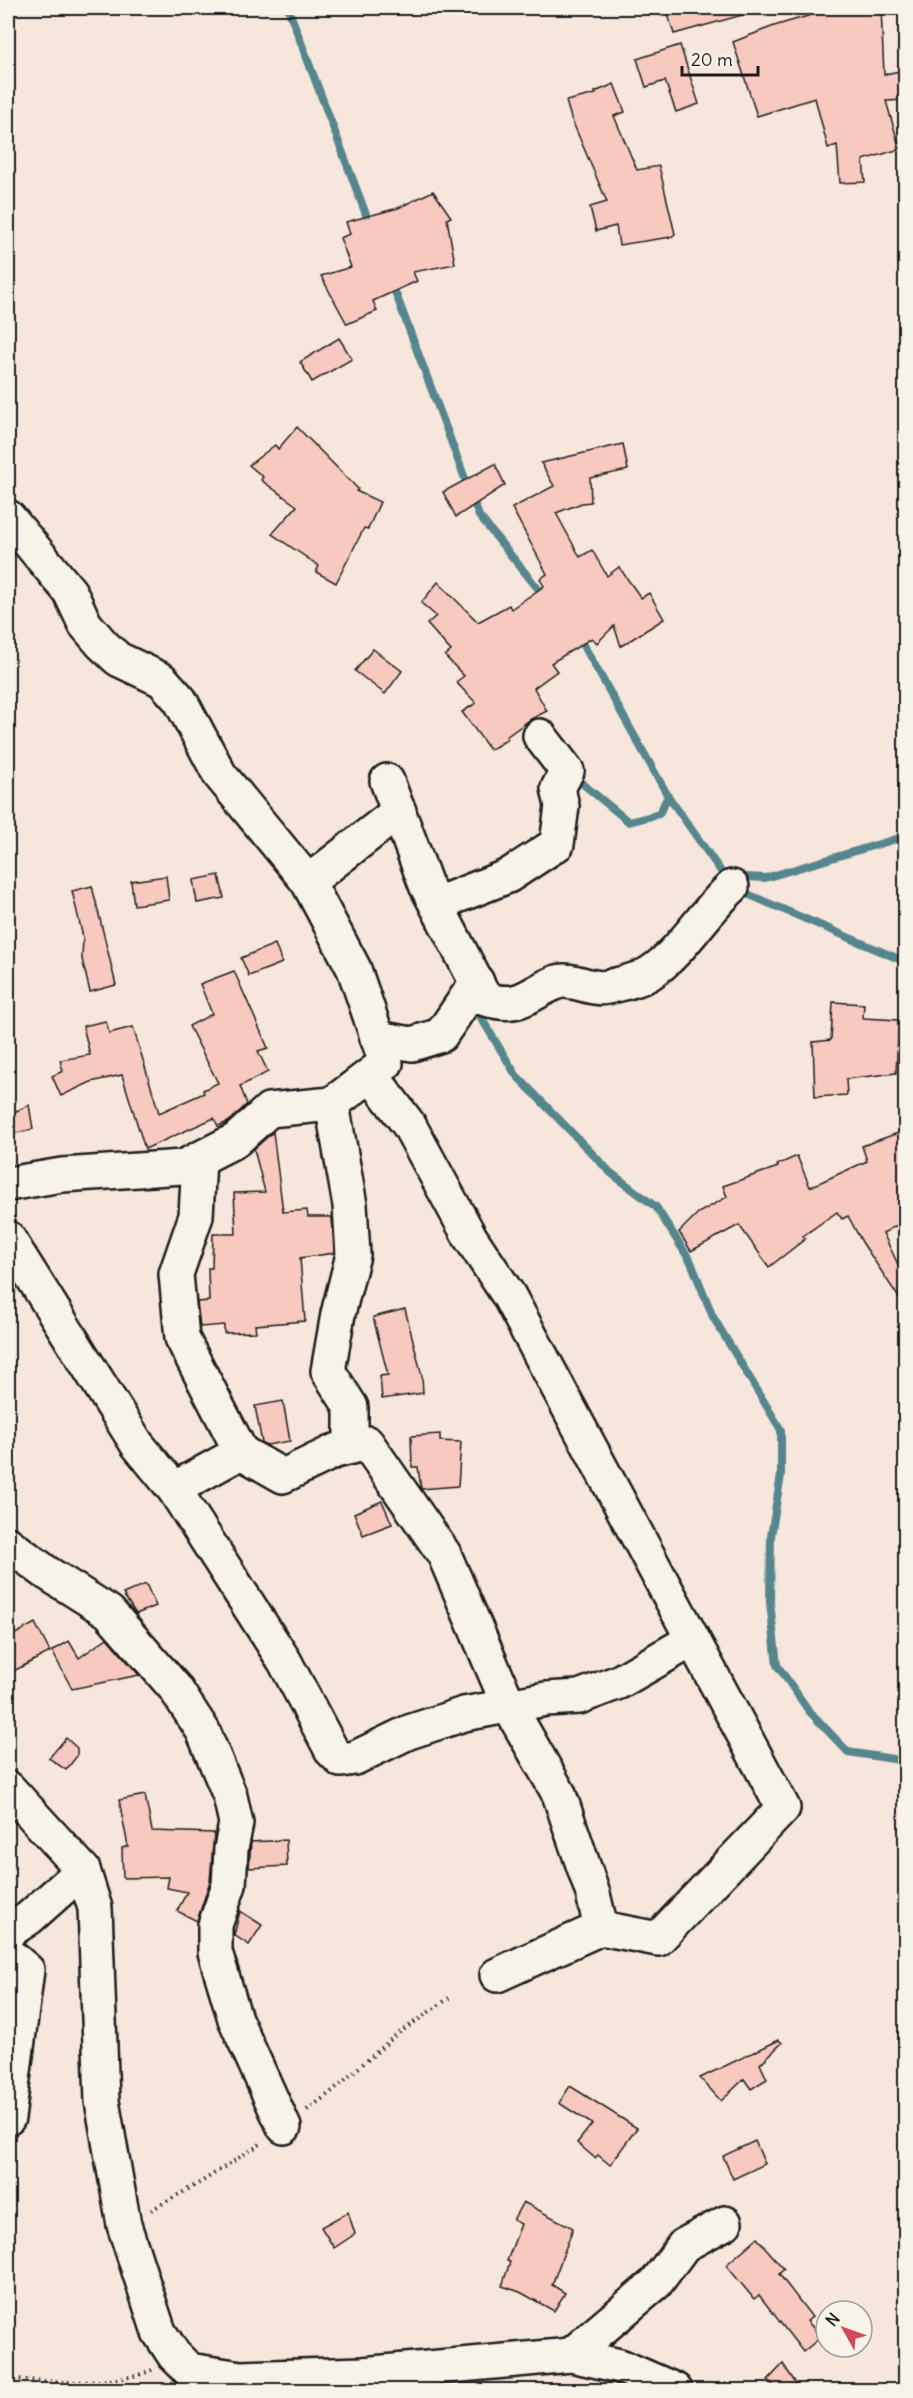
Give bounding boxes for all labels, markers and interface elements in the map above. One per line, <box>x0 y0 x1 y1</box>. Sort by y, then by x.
scale bar <box>682 39 758 77</box>
text: 20 m <box>691 48 733 71</box>
north arrow <box>814 2299 874 2359</box>
text: N <box>821 2309 844 2330</box>

